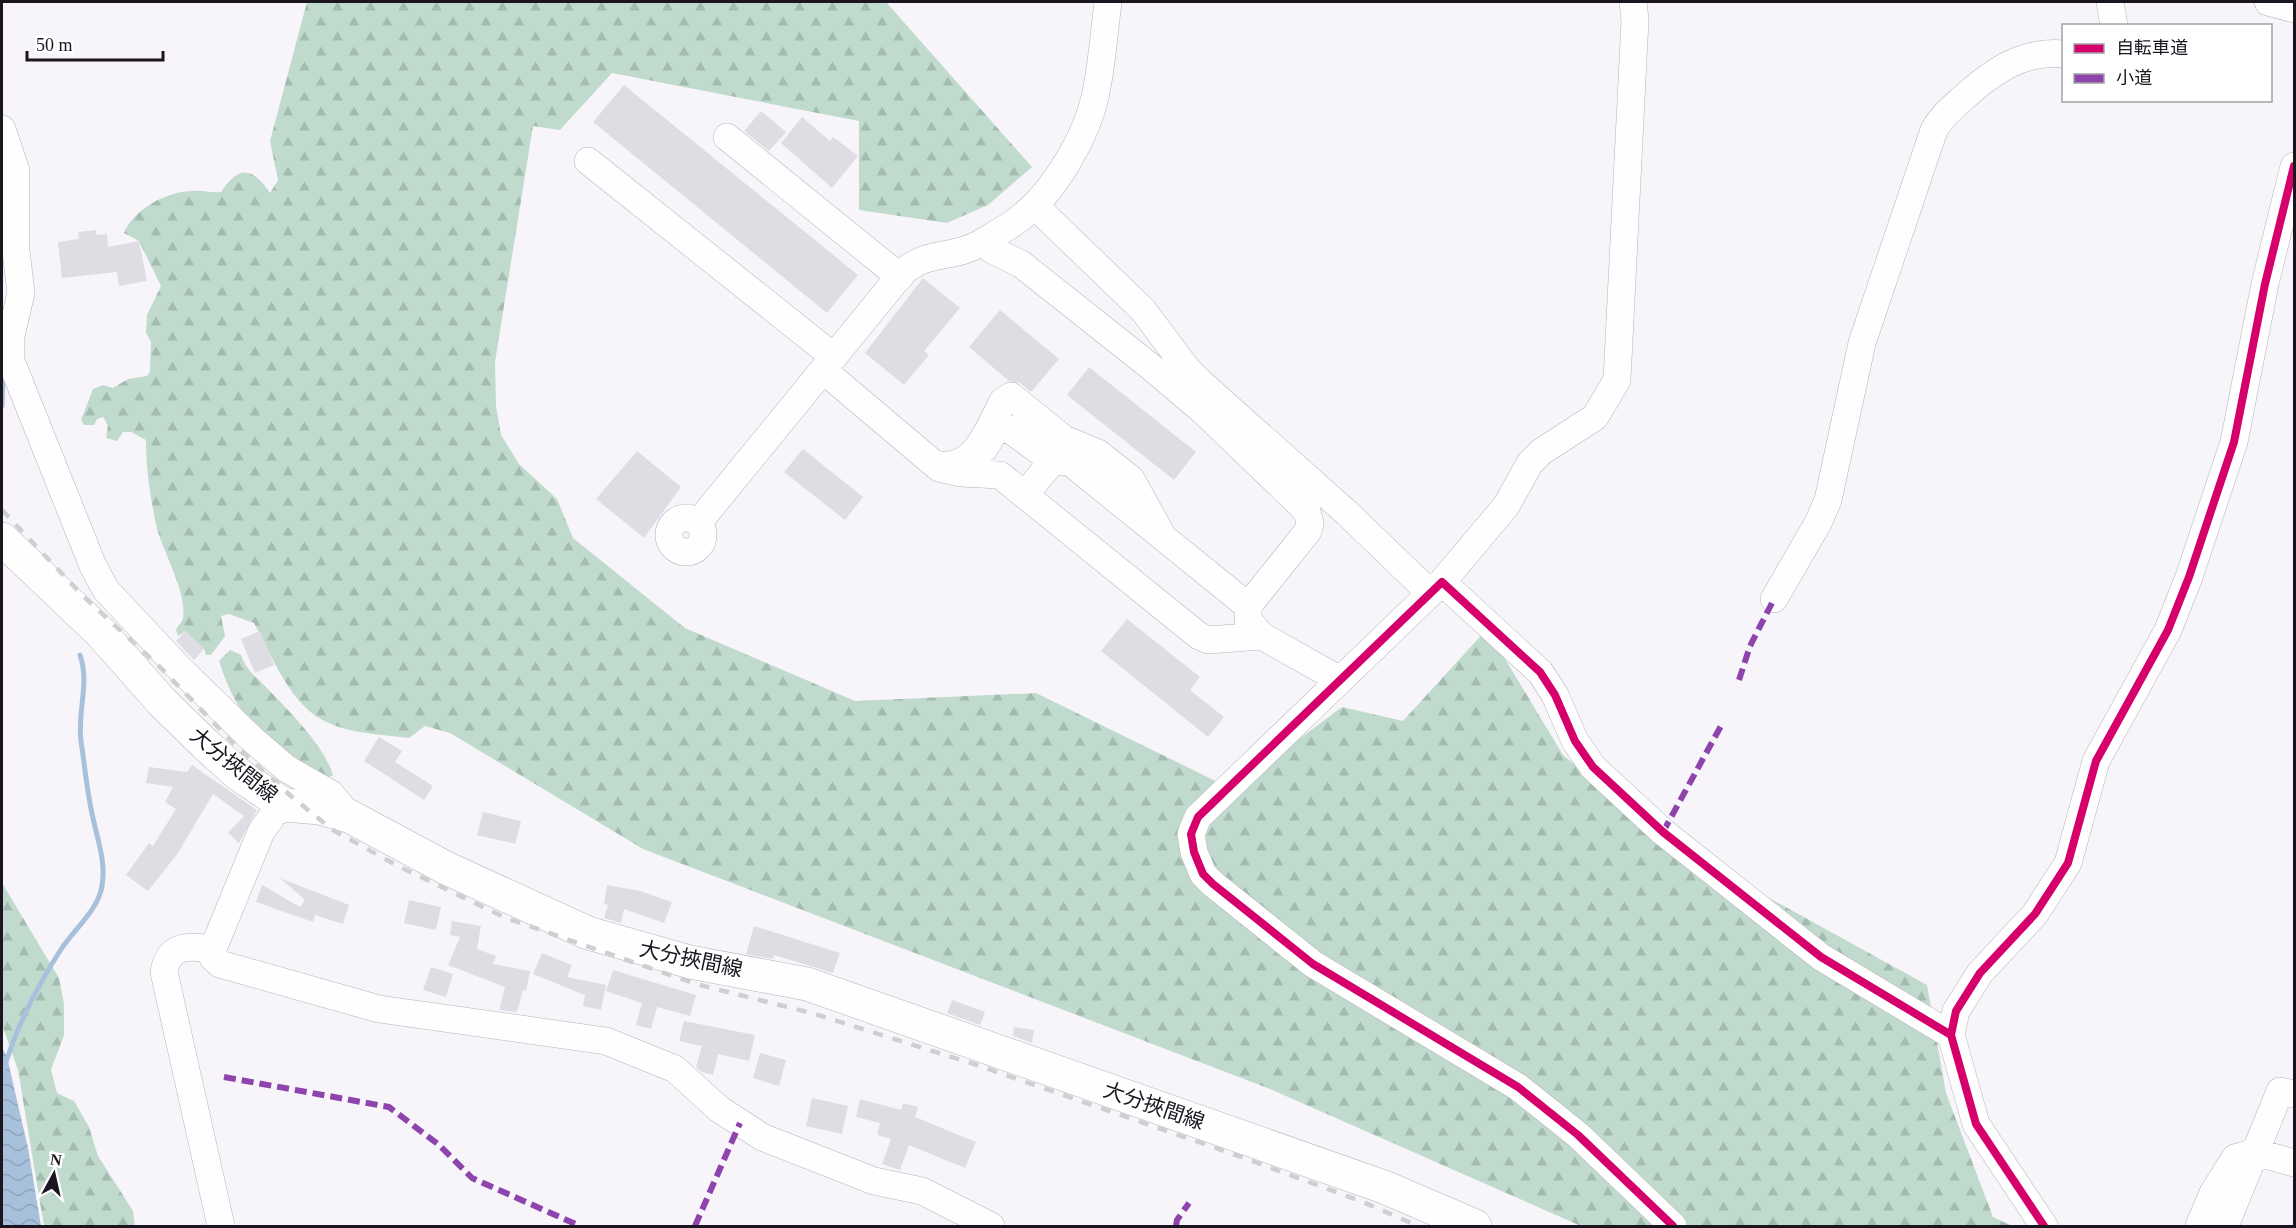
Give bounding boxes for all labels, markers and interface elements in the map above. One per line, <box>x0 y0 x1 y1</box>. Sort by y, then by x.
scale bar <box>27 24 164 62</box>
legend <box>2062 24 2272 102</box>
text: 50 m <box>36 35 73 55</box>
text: 自転車道 <box>2116 38 2188 58</box>
text: 小道 <box>2116 68 2152 88</box>
street label: 大分挾間線 <box>186 723 282 807</box>
street label: 大分挾間線 <box>637 936 745 982</box>
street label: 大分挾間線 <box>1100 1078 1208 1134</box>
north arrow <box>24 1144 84 1204</box>
text: N <box>49 1150 63 1169</box>

